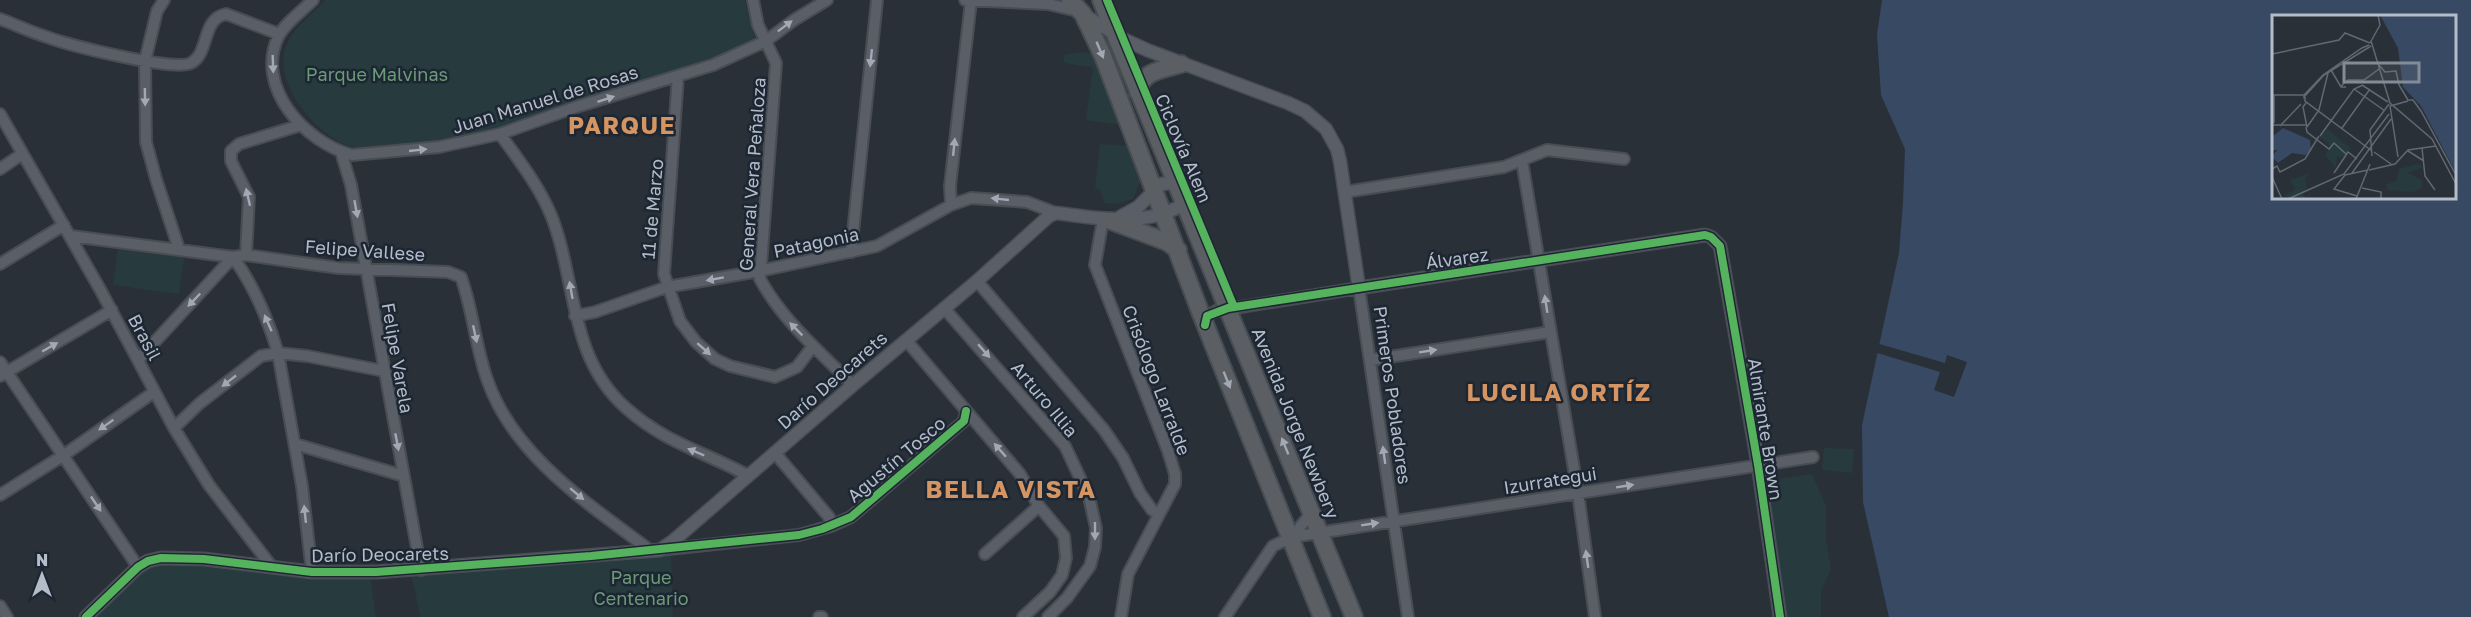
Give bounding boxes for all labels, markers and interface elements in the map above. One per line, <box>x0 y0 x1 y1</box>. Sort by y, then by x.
inset map <box>2272 15 2456 200</box>
one-way arrow <box>778 21 793 33</box>
one-way arrow <box>1095 41 1105 59</box>
one-way arrow <box>866 49 876 68</box>
one-way arrow <box>268 55 277 74</box>
street label: Juan Manuel de Rosas <box>449 60 641 138</box>
park label: Parque Malvinas <box>306 63 448 85</box>
street label: General Vera Peñaloza <box>734 77 770 271</box>
one-way arrow <box>140 88 150 107</box>
street label: Ciclovía Alem <box>1151 90 1217 206</box>
one-way arrow <box>597 94 615 103</box>
district label: PARQUE <box>568 110 676 139</box>
one-way arrow <box>950 138 959 157</box>
one-way arrow <box>409 145 428 154</box>
street label: 11 de Marzo <box>637 158 667 260</box>
one-way arrow <box>242 188 252 206</box>
one-way arrow <box>991 194 1010 204</box>
one-way arrow <box>352 199 361 218</box>
street label: Patagonia <box>771 222 861 262</box>
street label: Felipe Vallese <box>304 235 426 265</box>
street label: Álvarez <box>1424 243 1490 273</box>
one-way arrow <box>706 274 725 283</box>
one-way arrow <box>566 281 575 300</box>
one-way arrow <box>187 293 201 308</box>
one-way arrow <box>1541 295 1550 314</box>
street label: Felipe Varela <box>377 301 419 415</box>
street label: Crisólogo Larralde <box>1118 302 1196 458</box>
street label: Primeros Pobladores <box>1370 304 1416 486</box>
street label: Brasil <box>124 310 166 364</box>
one-way arrow <box>263 314 272 332</box>
one-way arrow <box>790 322 804 336</box>
one-way arrow <box>471 324 481 343</box>
street label: Avenida Jorge Newbery <box>1248 324 1344 522</box>
street label: Darío Deocarets <box>773 327 891 433</box>
one-way arrow <box>42 341 58 352</box>
one-way arrow <box>696 343 712 356</box>
one-way arrow <box>977 343 990 358</box>
one-way arrow <box>1419 346 1438 355</box>
street label: Almirante Brown <box>1744 356 1788 502</box>
street label: Arturo Illia <box>1007 357 1083 441</box>
one-way arrow <box>1223 371 1233 389</box>
one-way arrow <box>221 375 236 387</box>
district label: LUCILA ORTÍZ <box>1466 377 1652 406</box>
street label: Agustín Tosco <box>842 412 950 506</box>
one-way arrow <box>98 419 114 430</box>
one-way arrow <box>393 433 402 452</box>
one-way arrow <box>1280 437 1289 455</box>
one-way arrow <box>994 443 1007 458</box>
one-way arrow <box>1380 446 1389 465</box>
one-way arrow <box>687 447 705 457</box>
street label: Izurrategui <box>1502 462 1598 498</box>
district label: BELLA VISTA <box>925 474 1097 503</box>
one-way arrow <box>1616 481 1635 490</box>
one-way arrow <box>569 487 584 500</box>
one-way arrow <box>90 496 101 512</box>
one-way arrow <box>300 504 310 523</box>
one-way arrow <box>1361 520 1380 529</box>
one-way arrow <box>1090 522 1100 541</box>
street label: Darío Deocarets <box>311 542 449 566</box>
north arrow <box>12 545 72 605</box>
one-way arrow <box>1583 549 1592 568</box>
text: N <box>36 550 48 570</box>
park label: Parque Centenario <box>593 566 689 609</box>

